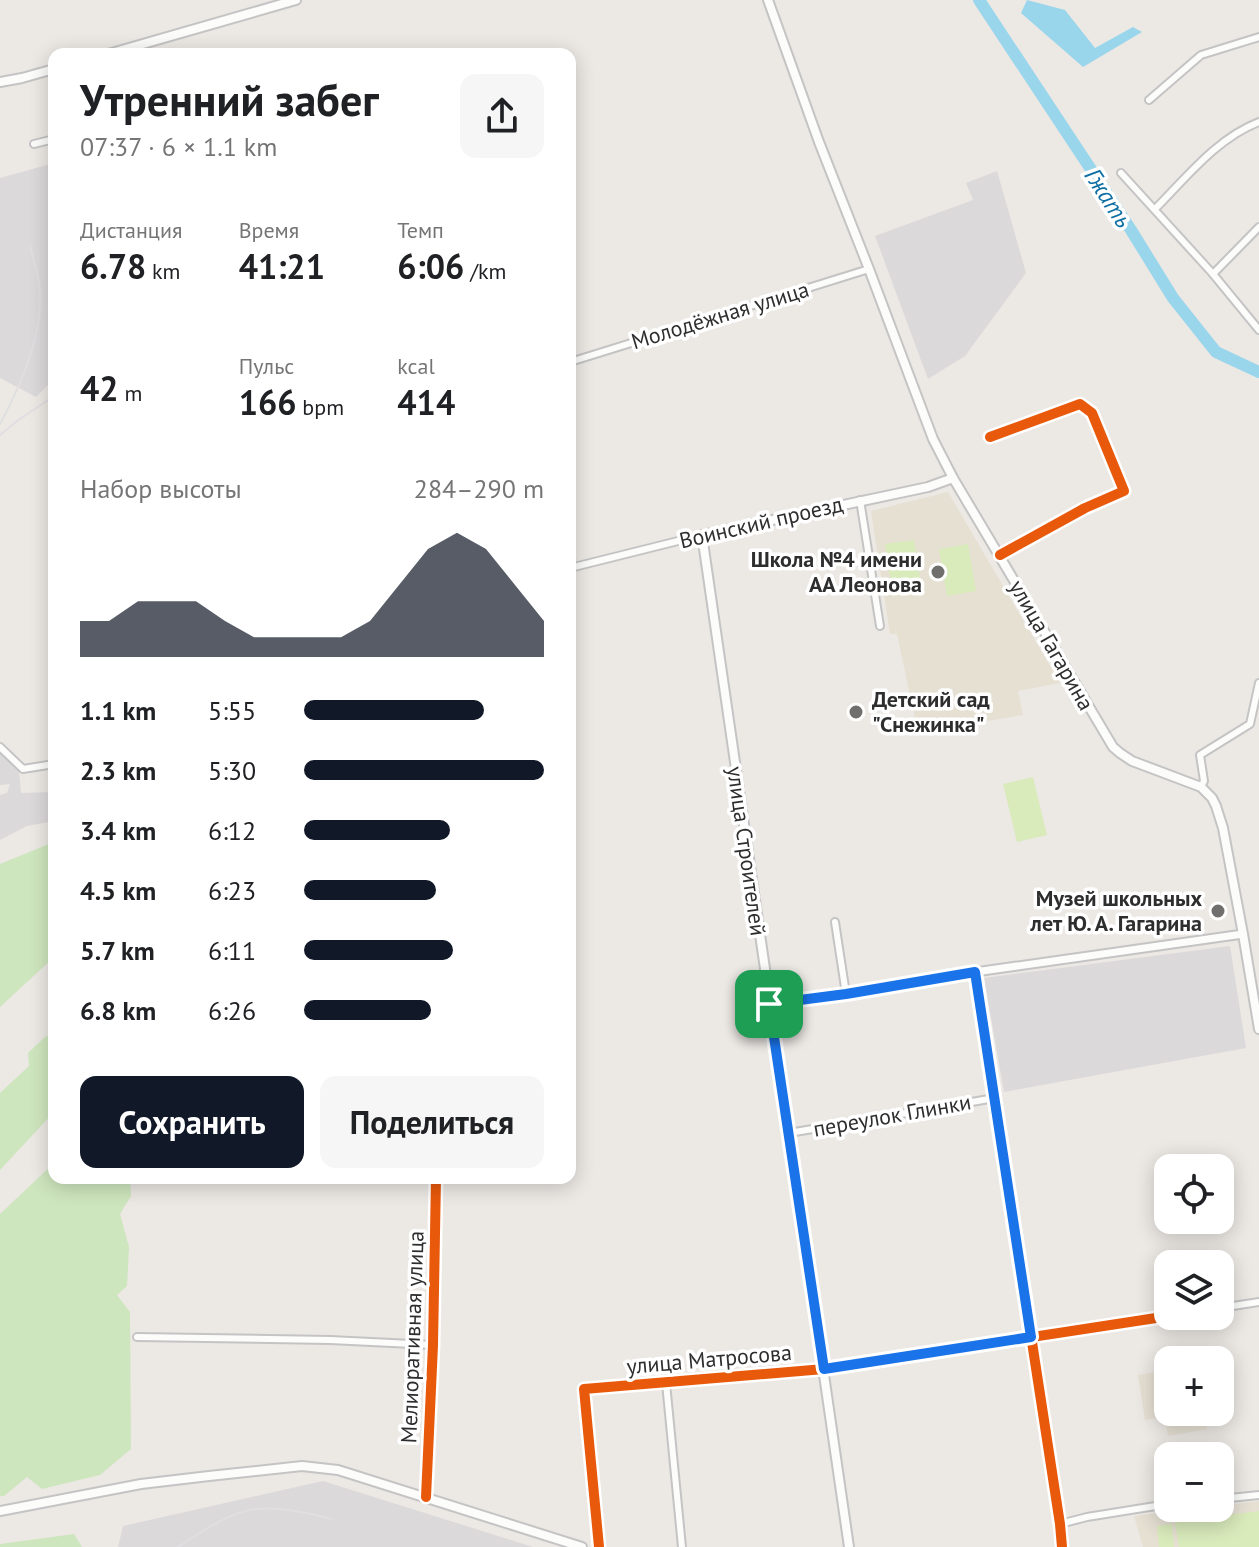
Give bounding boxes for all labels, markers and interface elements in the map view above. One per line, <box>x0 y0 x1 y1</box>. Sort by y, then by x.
text: Утренний забег <box>80 71 379 128</box>
button: share <box>460 74 544 158</box>
text: 07:37 · 6 × 1.1 km <box>80 130 277 163</box>
water label: Гжать <box>1078 162 1139 234</box>
text: Дистанция <box>80 216 182 244</box>
text: Время <box>239 216 299 244</box>
text: Темп <box>397 216 444 244</box>
text: 6.78 <box>80 244 146 288</box>
text: 41:21 <box>239 244 325 288</box>
text: 6:06 <box>397 244 464 288</box>
text: km <box>146 257 180 285</box>
text: /km <box>464 257 506 285</box>
street label: Молодёжная улица <box>628 275 812 355</box>
text: Пульс <box>239 352 294 380</box>
text: kcal <box>397 352 435 380</box>
text: 42 <box>80 366 119 410</box>
text: m <box>119 379 142 407</box>
text: 166 <box>239 380 297 424</box>
text: 414 <box>397 380 455 424</box>
text: bpm <box>297 393 344 421</box>
text: Набор высоты <box>80 472 242 505</box>
text: 284–290 m <box>414 472 544 505</box>
street label: Воинский проезд <box>676 490 846 554</box>
place label: Школа №4 имени АА Леонова <box>751 545 922 598</box>
marker: Школа №4 имени АА Леонова <box>929 563 947 581</box>
street label: улица Гагарина <box>1003 575 1101 715</box>
place label: Детский сад "Снежинка" <box>872 685 990 738</box>
text: 1.1 km <box>80 694 156 727</box>
text: 5:55 <box>208 694 256 727</box>
marker: Детский сад "Снежинка" <box>847 703 865 721</box>
text: 2.3 km <box>80 754 156 787</box>
text: 5:30 <box>208 754 256 787</box>
street label: улица Строителей <box>721 764 773 938</box>
text: 3.4 km <box>80 814 156 847</box>
text: 6:12 <box>208 814 256 847</box>
text: 4.5 km <box>80 874 156 907</box>
text: 6:23 <box>208 874 256 907</box>
place label: Музей школьных лет Ю. А. Гагарина <box>1030 884 1202 937</box>
marker: Музей школьных лет Ю. А. Гагарина <box>1209 902 1227 920</box>
text: 5.7 km <box>80 934 155 967</box>
text: 6:11 <box>208 934 256 967</box>
pin <box>735 970 803 1038</box>
icon: arrive <box>747 982 791 1026</box>
text: 6.8 km <box>80 994 156 1027</box>
text: 6:26 <box>208 994 256 1027</box>
button: Сохранить <box>80 1076 304 1168</box>
button: Поделиться <box>320 1076 544 1168</box>
street label: переулок Глинки <box>811 1087 973 1143</box>
map controls <box>1154 1154 1234 1522</box>
button: locate <box>1154 1154 1234 1234</box>
street label: Мелиоративная улица <box>394 1230 430 1444</box>
button: layers <box>1154 1250 1234 1330</box>
street label: улица Матросова <box>625 1338 793 1380</box>
button: + <box>1154 1346 1234 1426</box>
button: − <box>1154 1442 1234 1522</box>

